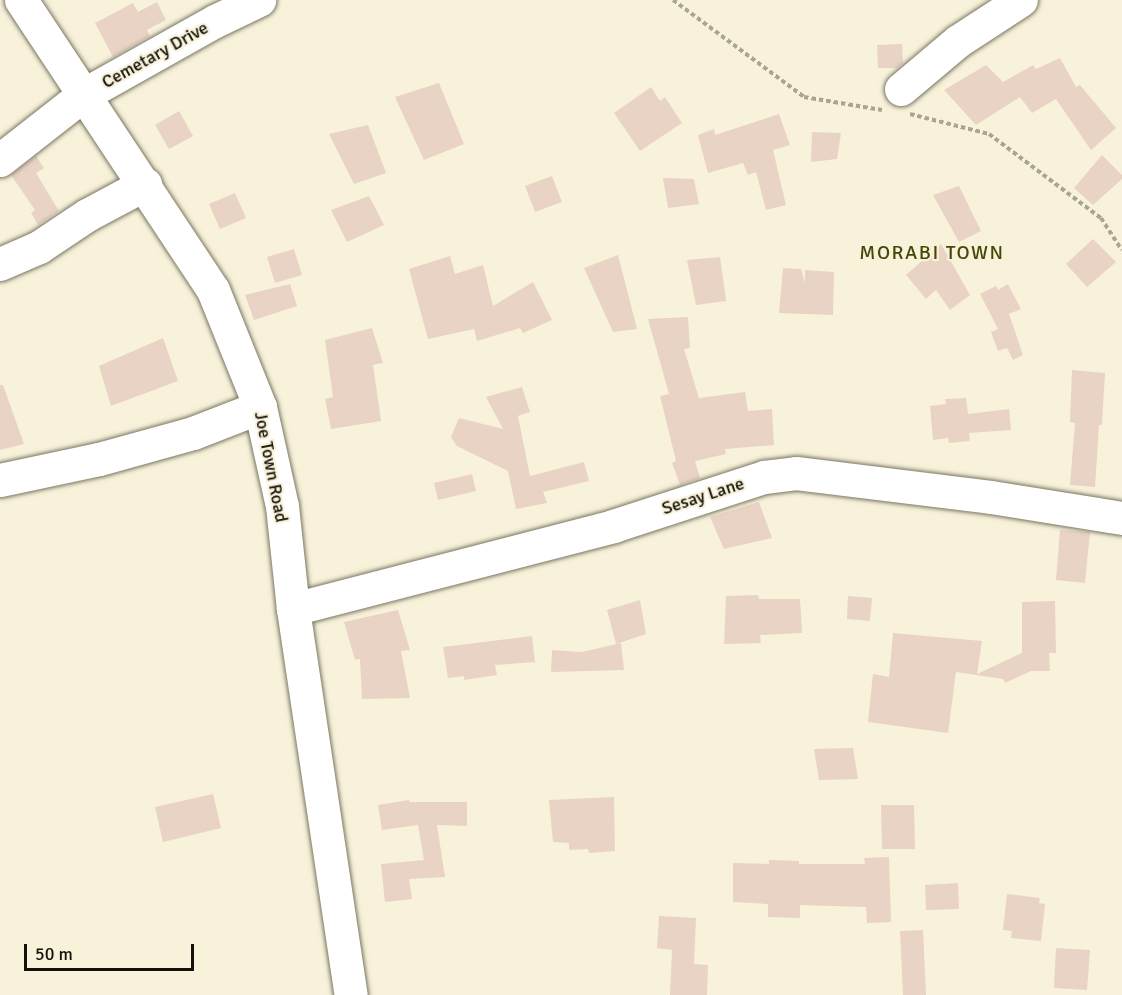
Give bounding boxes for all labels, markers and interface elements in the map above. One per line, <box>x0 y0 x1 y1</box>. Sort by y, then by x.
street label: Cemetary Drive <box>98 17 212 93</box>
district label: MORABI TOWN <box>859 240 1005 264</box>
street label: Joe Town Road <box>250 410 292 524</box>
street label: Sesay Lane <box>659 473 747 519</box>
scale bar <box>27 932 196 970</box>
text: 50 m <box>35 943 73 965</box>

